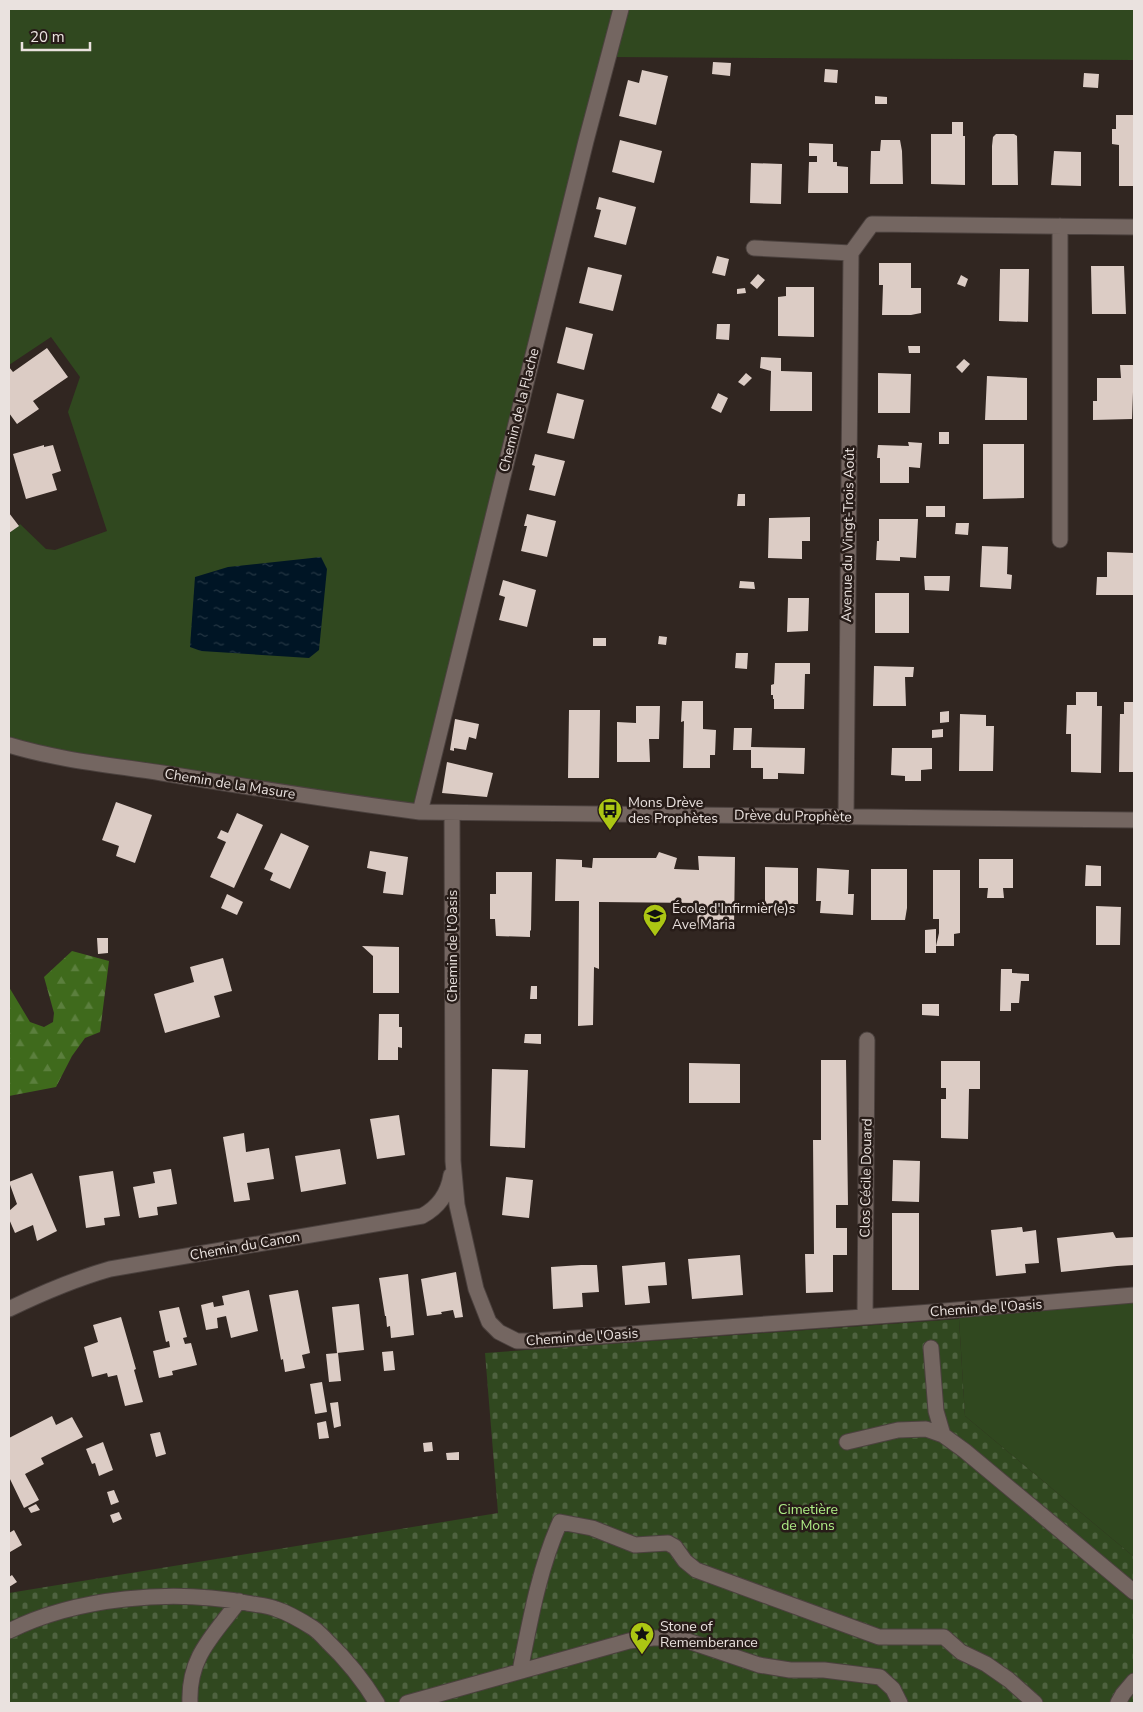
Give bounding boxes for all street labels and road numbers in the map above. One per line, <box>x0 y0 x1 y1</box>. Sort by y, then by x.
street label: Chemin de la Flache <box>494 346 544 474</box>
street label: Avenue du Vingt-Trois Août <box>837 448 859 622</box>
street label: Chemin de la Masure <box>163 764 297 804</box>
street label: Drève du Prophète <box>734 805 852 827</box>
street label: Chemin de l'Oasis <box>443 890 462 1002</box>
street label: Clos Cécile Douard <box>855 1118 877 1238</box>
street label: Chemin du Canon <box>188 1227 302 1265</box>
street label: Chemin de l'Oasis <box>929 1295 1043 1321</box>
street label: Chemin de l'Oasis <box>525 1324 639 1350</box>

